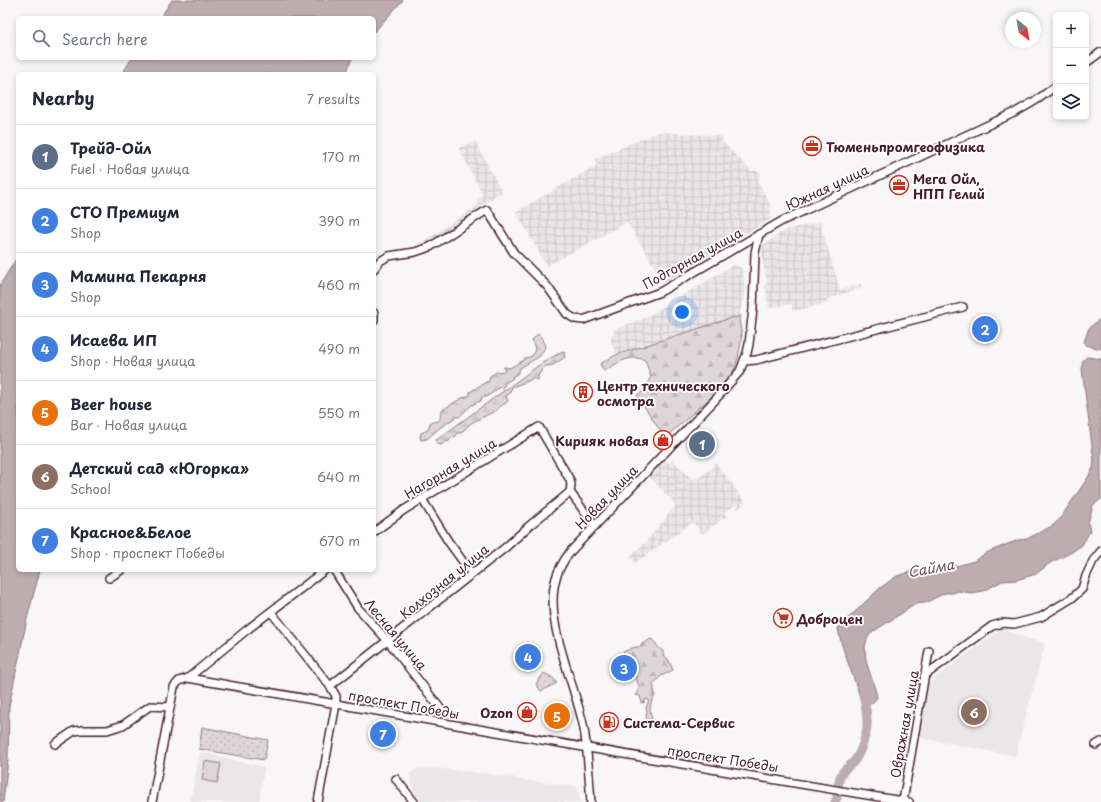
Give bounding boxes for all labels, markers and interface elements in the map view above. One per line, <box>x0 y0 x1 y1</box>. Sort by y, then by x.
north arrow <box>1005 12 1041 48</box>
map controls <box>1053 12 1089 120</box>
button: + <box>1053 12 1089 48</box>
search box <box>16 16 376 60</box>
icon: search <box>30 27 52 49</box>
text: Search here <box>62 27 148 50</box>
button: − <box>1053 48 1089 84</box>
button: layers <box>1053 84 1089 120</box>
text: Nearby <box>32 85 94 111</box>
text: 7 results <box>307 89 360 108</box>
office icon: Тюменьпромгеофизика <box>801 135 823 157</box>
text: Трейд-Ойл <box>70 136 152 159</box>
place label: Тюменьпромгеофизика <box>826 137 985 156</box>
text: 1 <box>42 147 48 166</box>
text: 170 m <box>322 147 360 166</box>
text: Fuel · Новая улица <box>70 159 190 178</box>
street label: Южная улица <box>782 159 872 214</box>
place label: Мега Ойл, НПП Гелий <box>913 169 985 203</box>
office icon: Мега Ойл, НПП Гелий <box>888 174 910 196</box>
text: СТО Премиум <box>70 200 180 223</box>
text: 2 <box>40 211 50 230</box>
text: 390 m <box>318 211 360 230</box>
street label: Подгорная улица <box>639 222 746 293</box>
text: Shop <box>70 223 101 242</box>
text: Мамина Пекарня <box>70 264 207 287</box>
text: 3 <box>41 275 49 294</box>
text: 460 m <box>317 275 360 294</box>
text: Shop <box>70 287 101 306</box>
your location <box>672 302 692 322</box>
pin: 2 <box>972 314 998 344</box>
text: Исаева ИП <box>70 328 157 351</box>
text: 4 <box>41 339 49 358</box>
text: 490 m <box>318 339 360 358</box>
text: Shop · Новая улица <box>70 351 195 370</box>
place label: Центр технического осмотра <box>597 376 730 410</box>
building icon: Центр технического осмотра <box>572 381 594 403</box>
text: Beer house <box>70 392 152 415</box>
text: 5 <box>41 403 49 422</box>
text: 550 m <box>318 403 360 422</box>
text: Bar · Новая улица <box>70 415 187 434</box>
shop icon: Кирияк новая <box>652 429 674 451</box>
pin: 1 <box>689 429 715 459</box>
place label: Кирияк новая <box>555 431 649 450</box>
street label: Нагорная улица <box>401 433 500 503</box>
text: Детский сад «Югорка» <box>70 456 249 479</box>
street label: Новая улица <box>570 460 642 533</box>
text: 6 <box>40 467 50 486</box>
text: 640 m <box>317 467 360 486</box>
text: School <box>70 479 111 498</box>
text: Красное&Белое <box>70 520 192 543</box>
text: 7 <box>41 531 49 550</box>
text: 670 m <box>319 531 360 550</box>
street label: Колхозная улица <box>396 539 493 623</box>
text: Shop · проспект Победы <box>70 543 225 562</box>
water label: Сайма <box>906 554 956 582</box>
street label: Лесная улица <box>360 594 432 675</box>
supermarket icon: Доброцен <box>772 607 794 629</box>
place label: Доброцен <box>796 609 863 628</box>
pin: 4 <box>515 642 541 672</box>
pin: 3 <box>611 653 637 683</box>
street label: Овражная улица <box>885 668 923 779</box>
street label: проспект Победы <box>347 685 461 723</box>
pin: 6 <box>961 697 987 727</box>
shop icon: Ozon <box>516 701 538 723</box>
pin: 5 <box>544 701 570 731</box>
place label: Ozon <box>480 703 513 722</box>
fuel station icon: Система-Сервис <box>598 711 620 733</box>
place label: Система-Сервис <box>623 713 735 732</box>
pin: 7 <box>370 719 396 749</box>
street label: проспект Победы <box>666 740 780 776</box>

